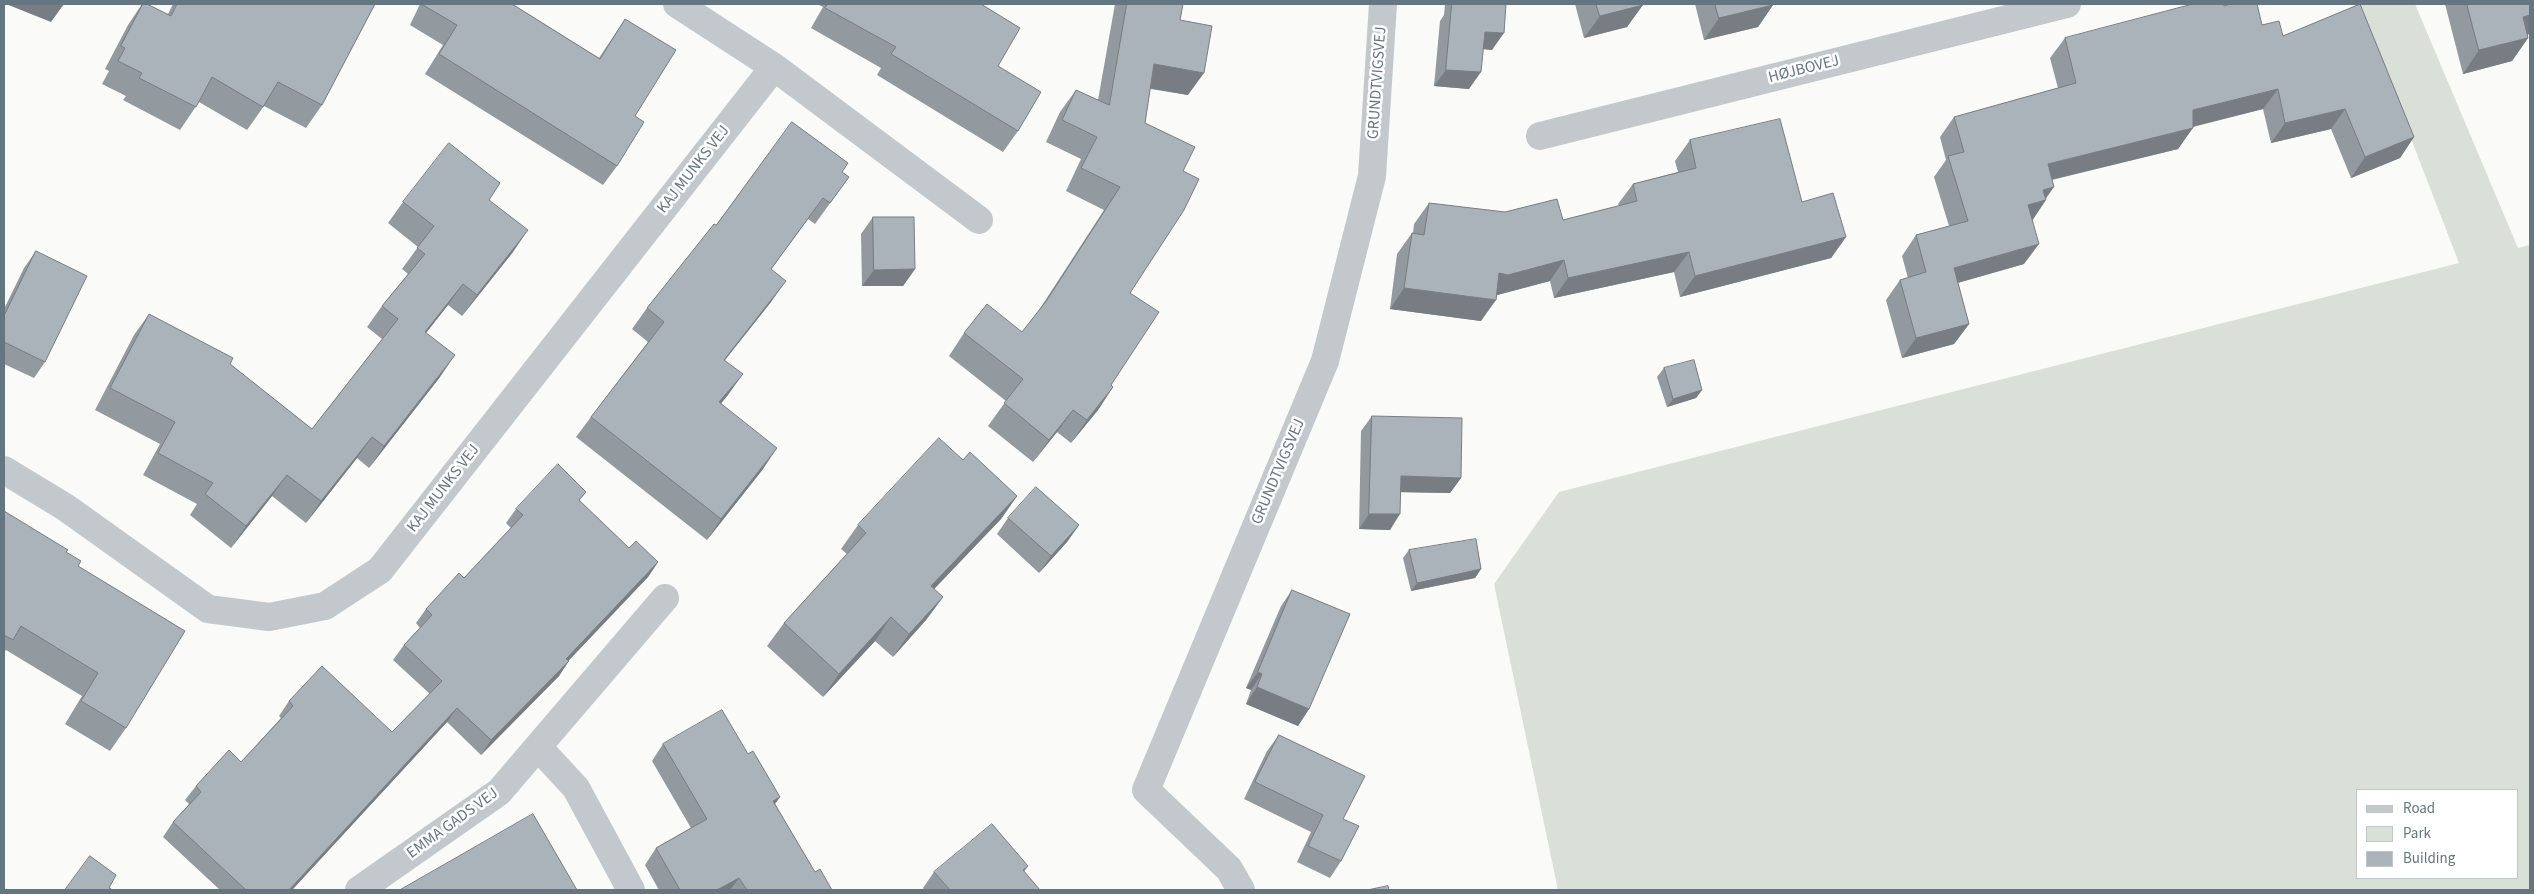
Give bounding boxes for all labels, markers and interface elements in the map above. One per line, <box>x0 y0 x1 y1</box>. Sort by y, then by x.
street label: GRUNDTVIGSVEJ <box>1364 26 1392 140</box>
street label: HØJBOVEJ <box>1767 52 1841 88</box>
street label: KAJ MUNKS VEJ <box>654 122 734 218</box>
street label: GRUNDTVIGSVEJ <box>1248 416 1310 528</box>
street label: KAJ MUNKS VEJ <box>404 441 484 537</box>
street label: EMMA GADS VEJ <box>404 784 502 864</box>
legend <box>2356 789 2519 879</box>
text: Road <box>2403 798 2435 819</box>
text: Park <box>2403 823 2431 844</box>
text: Building <box>2403 848 2455 869</box>

